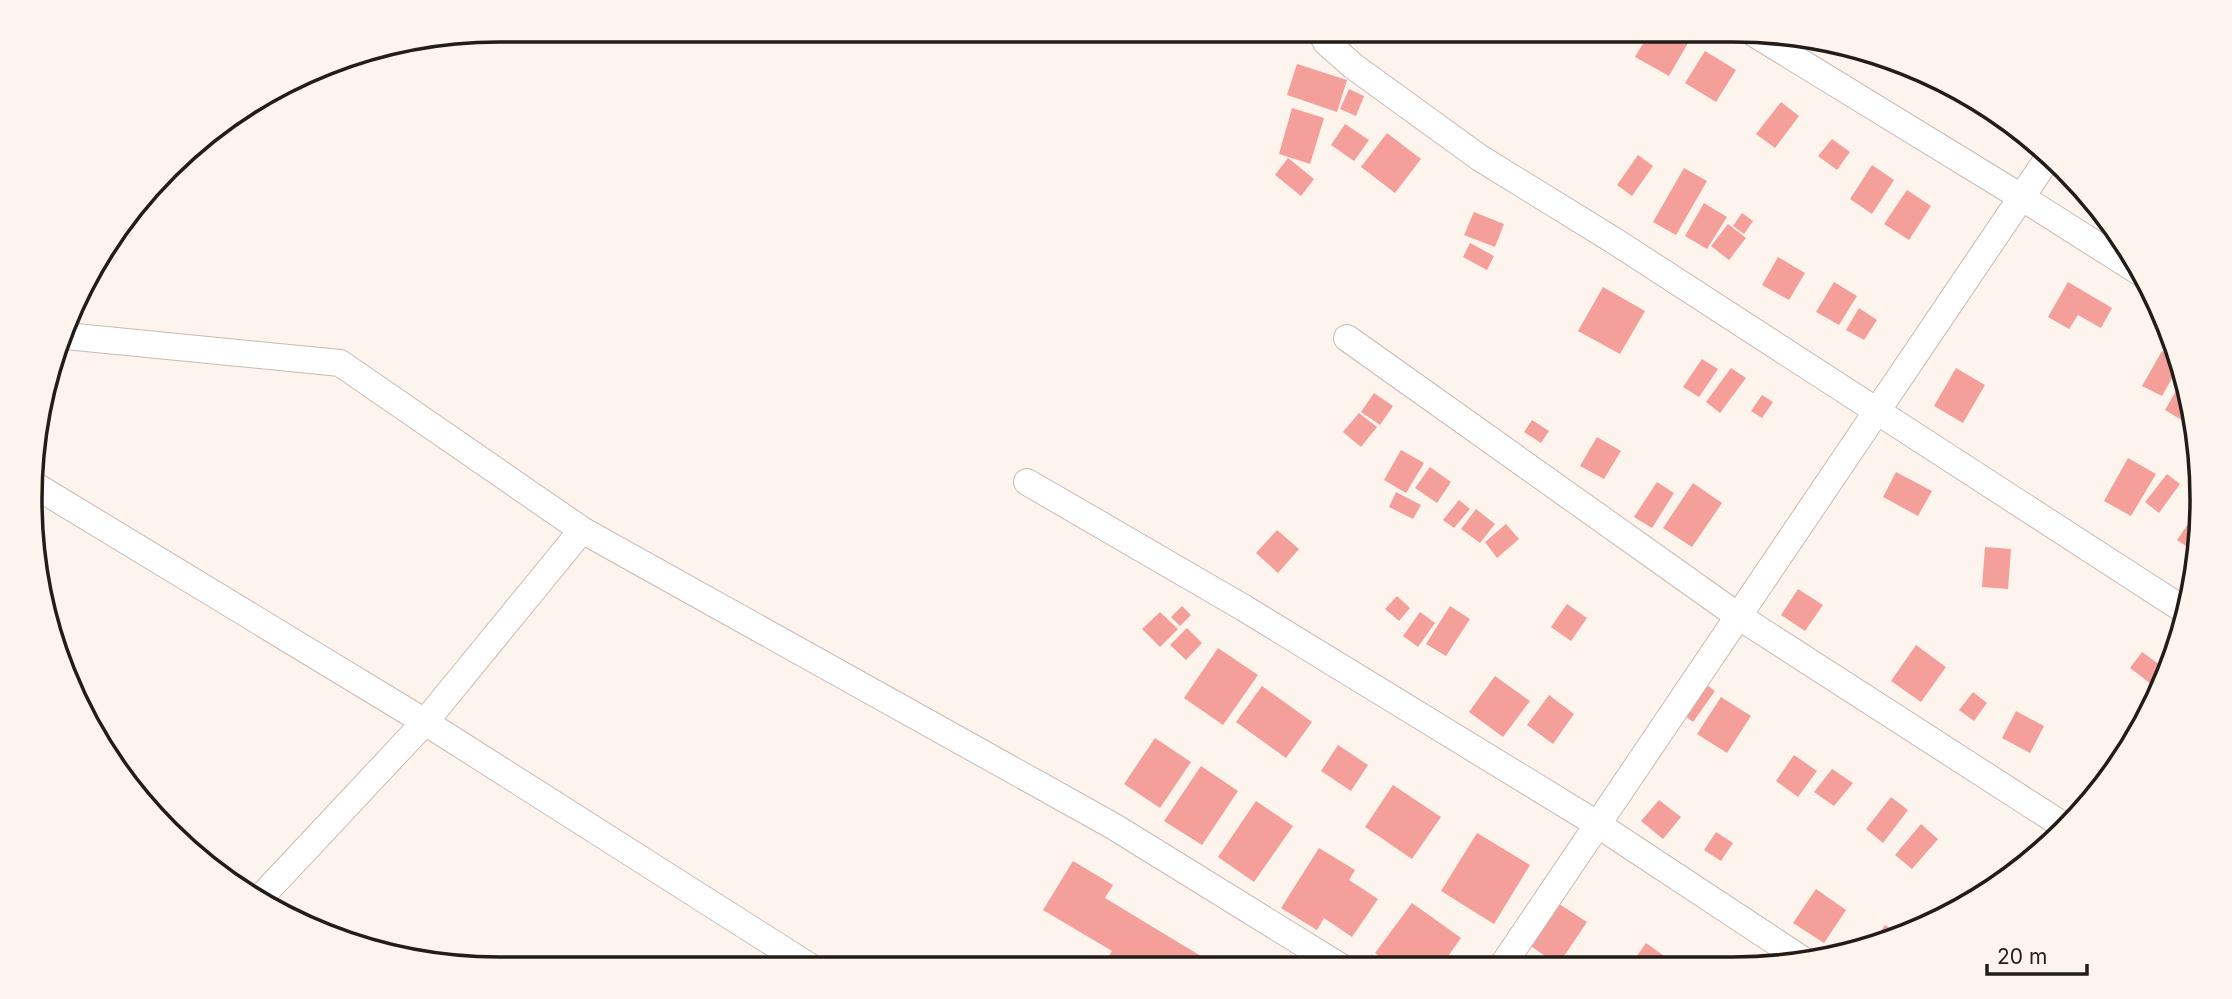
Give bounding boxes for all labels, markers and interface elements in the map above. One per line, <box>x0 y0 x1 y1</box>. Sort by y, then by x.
scale bar <box>1987 932 2087 976</box>
text: 20 m <box>1997 944 2047 969</box>

